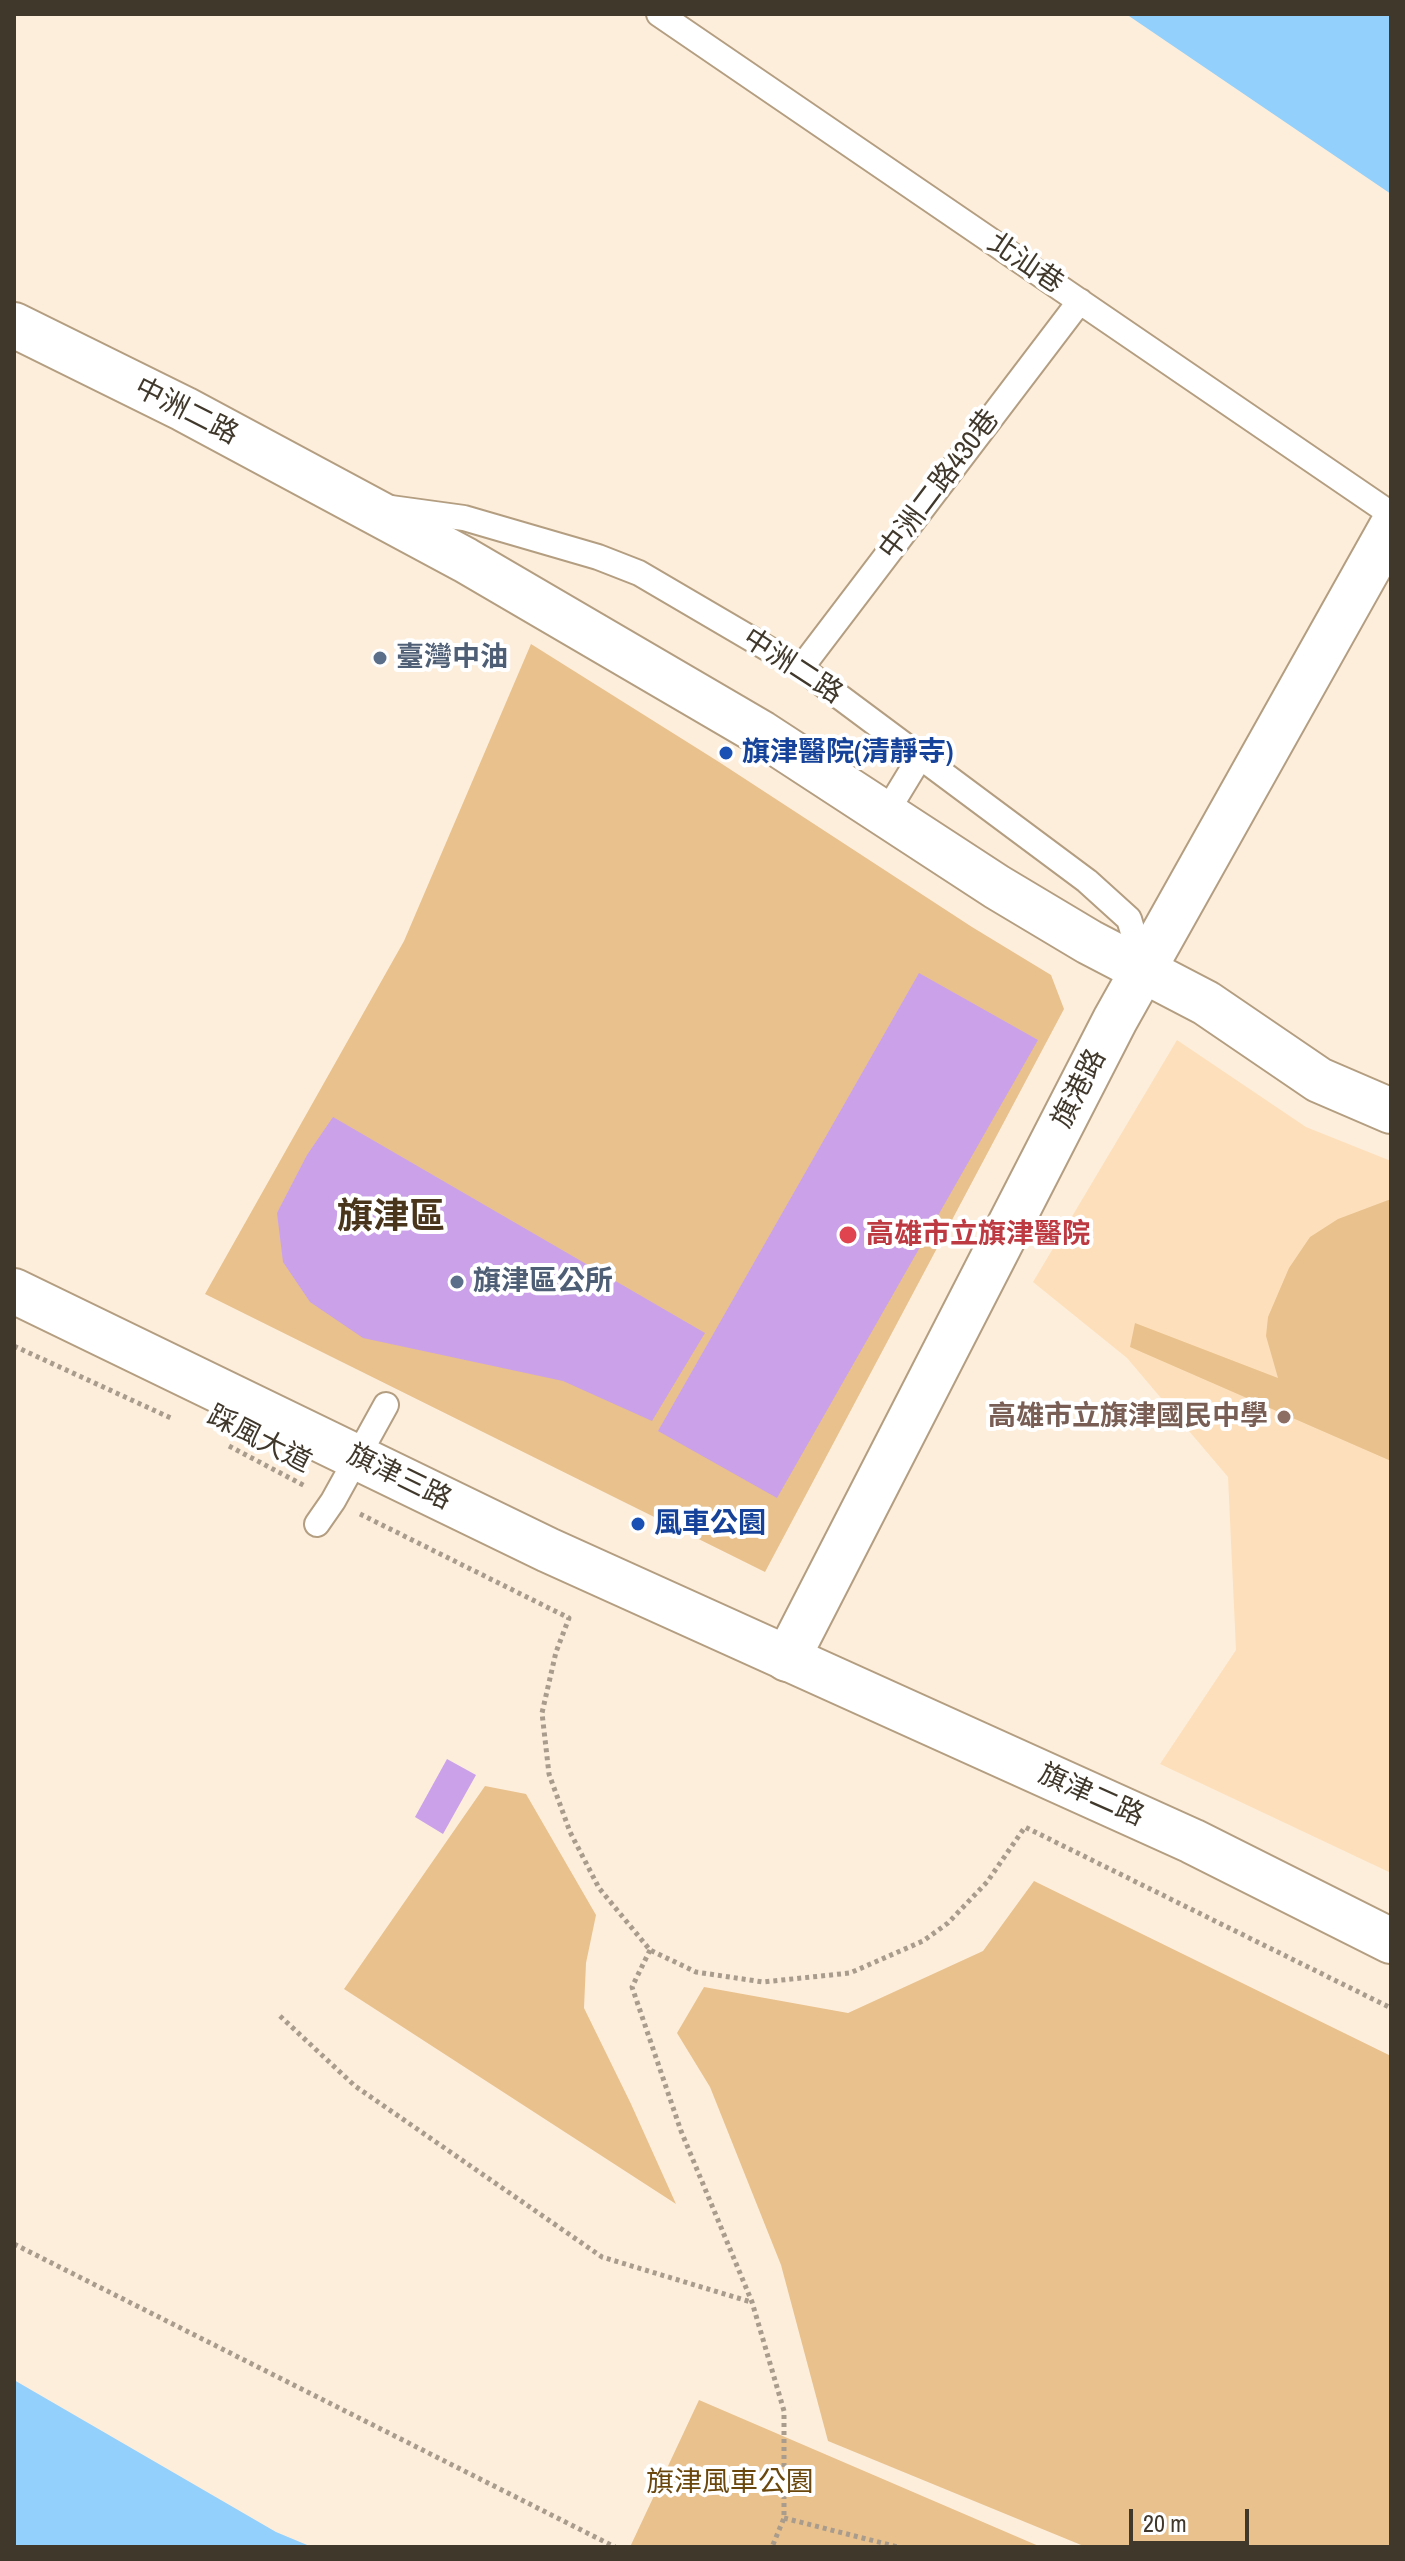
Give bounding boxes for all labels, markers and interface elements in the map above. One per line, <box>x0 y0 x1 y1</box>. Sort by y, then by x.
street label: 北汕巷 <box>981 227 1069 301</box>
street label: 中洲二路 <box>128 372 244 452</box>
street label: 中洲二路430巷 <box>873 404 1007 566</box>
street label: 中洲二路 <box>736 622 848 712</box>
place label: 臺灣中油 <box>396 641 508 675</box>
marker: 臺灣中油 <box>371 649 389 667</box>
place label: 旗津醫院(清靜寺) <box>742 736 953 770</box>
marker: 旗津醫院(清靜寺) <box>717 744 735 762</box>
street label: 旗港路 <box>1046 1044 1114 1134</box>
district label: 旗津區 <box>337 1196 445 1240</box>
place label: 高雄市立旗津醫院 <box>866 1218 1090 1252</box>
marker: 高雄市立旗津醫院 <box>837 1224 859 1246</box>
place label: 旗津區公所 <box>473 1265 613 1299</box>
marker: 旗津區公所 <box>448 1273 466 1291</box>
street label: 踩風大道 <box>201 1400 317 1480</box>
place label: 高雄市立旗津國民中學 <box>988 1400 1268 1434</box>
marker: 高雄市立旗津國民中學 <box>1275 1408 1293 1426</box>
street label: 旗津三路 <box>341 1438 457 1518</box>
place label: 風車公園 <box>654 1507 766 1541</box>
marker: 風車公園 <box>629 1515 647 1533</box>
street label: 旗津二路 <box>1033 1758 1149 1834</box>
park label: 旗津風車公園 <box>646 2466 814 2500</box>
scale bar <box>1133 2493 1253 2543</box>
text: 20 m <box>1143 2507 1187 2539</box>

